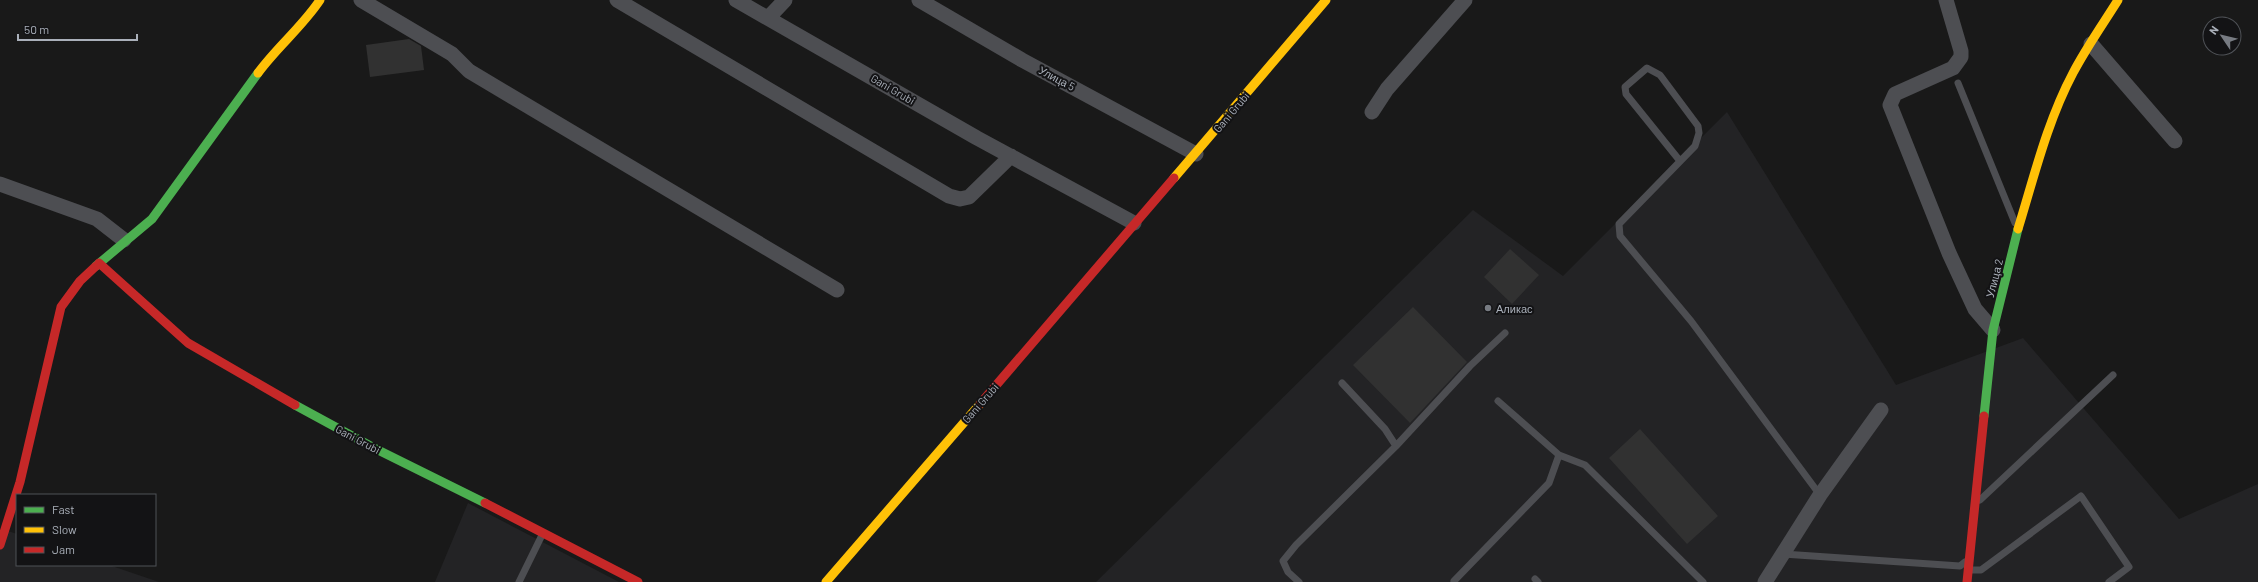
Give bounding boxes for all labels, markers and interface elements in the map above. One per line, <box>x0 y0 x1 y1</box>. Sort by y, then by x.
scale bar <box>18 16 137 42</box>
north arrow <box>2202 16 2242 56</box>
text: 50 m <box>24 22 49 36</box>
text: N <box>2206 23 2221 37</box>
street label: Улица 5 <box>1037 63 1078 93</box>
street label: Gani Grubi <box>869 71 917 107</box>
street label: Gani Grubi <box>1210 89 1252 135</box>
street label: Улица 2 <box>1983 257 2005 299</box>
place label: Аликас <box>1496 302 1533 315</box>
marker: Аликас <box>1483 303 1493 313</box>
street label: Gani Grubi <box>959 380 1001 426</box>
street label: Gani Grubi <box>333 422 383 456</box>
legend <box>16 494 156 566</box>
text: Fast <box>52 502 75 516</box>
text: Slow <box>52 522 77 536</box>
text: Jam <box>52 542 75 556</box>

